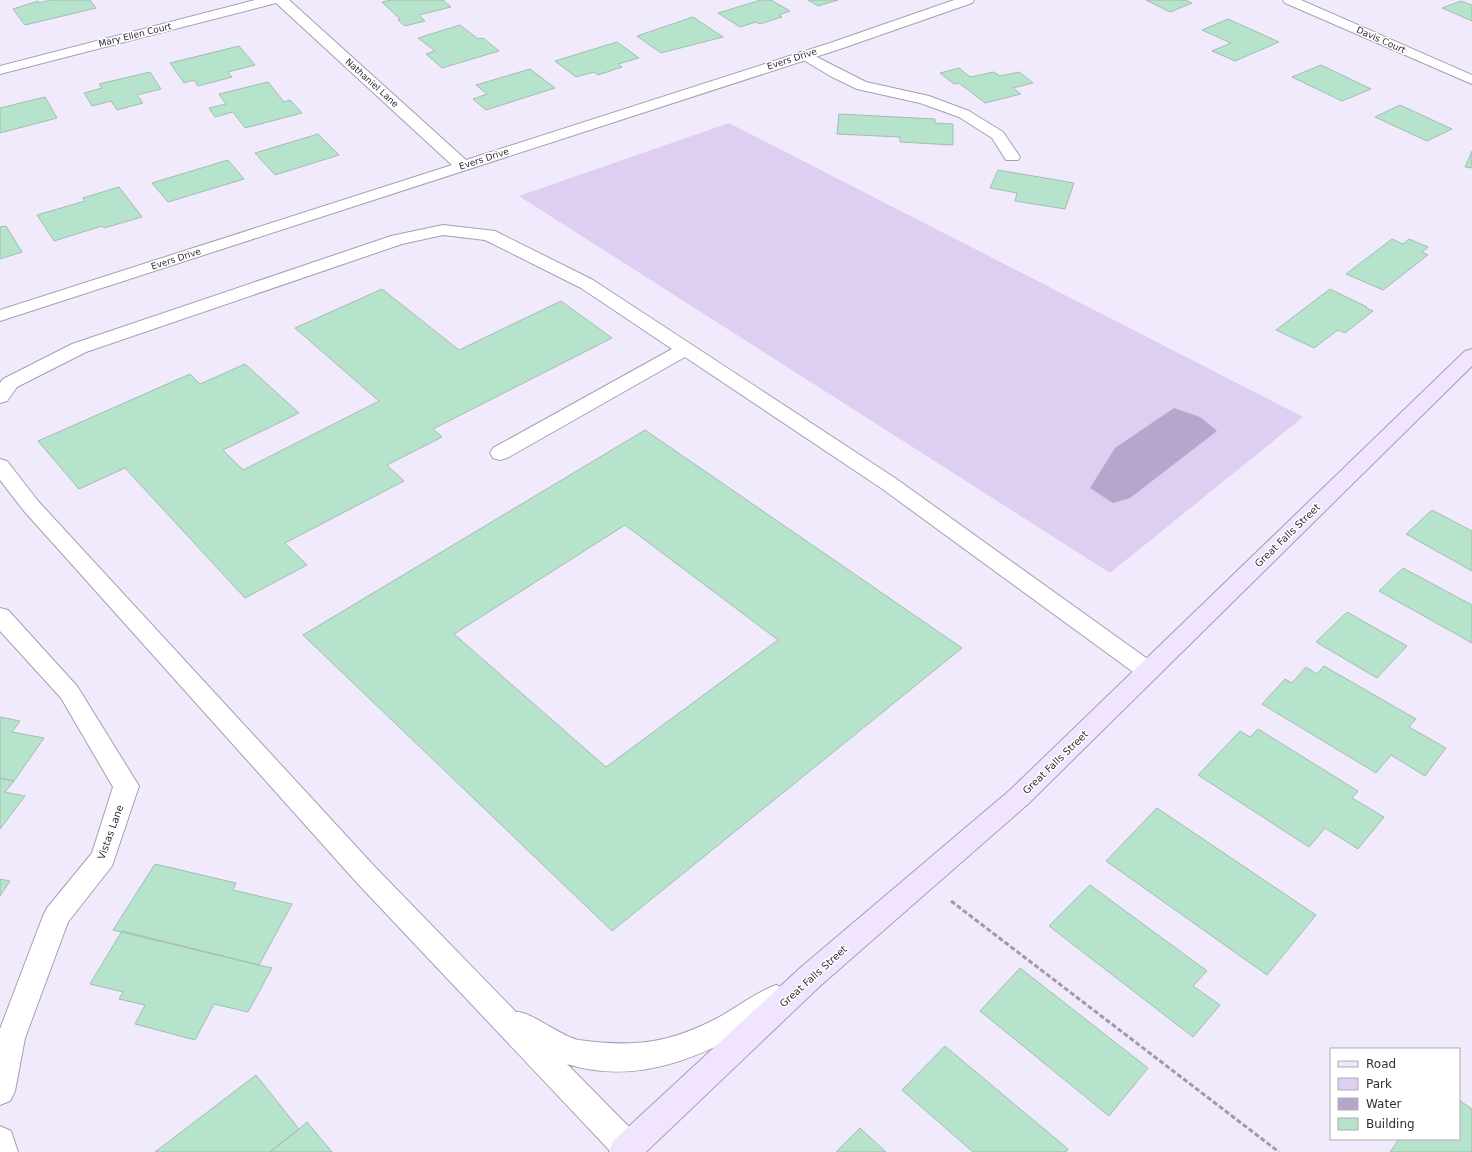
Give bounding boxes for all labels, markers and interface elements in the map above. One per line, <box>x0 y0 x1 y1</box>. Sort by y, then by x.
street label: Mary Ellen Court <box>98 21 173 49</box>
street label: Davis Court <box>1355 25 1407 55</box>
street label: Evers Drive <box>766 46 819 72</box>
street label: Nathaniel Lane <box>343 57 401 110</box>
street label: Evers Drive <box>458 146 511 172</box>
street label: Evers Drive <box>150 246 203 272</box>
street label: Great Falls Street <box>1252 501 1322 569</box>
street label: Great Falls Street <box>1020 728 1090 796</box>
street label: Vistas Lane <box>96 803 125 861</box>
street label: Great Falls Street <box>778 943 849 1009</box>
legend <box>1330 1048 1460 1140</box>
text: Road <box>1366 1057 1396 1071</box>
text: Park <box>1366 1077 1392 1091</box>
text: Water <box>1366 1097 1402 1111</box>
text: Building <box>1366 1117 1415 1131</box>

